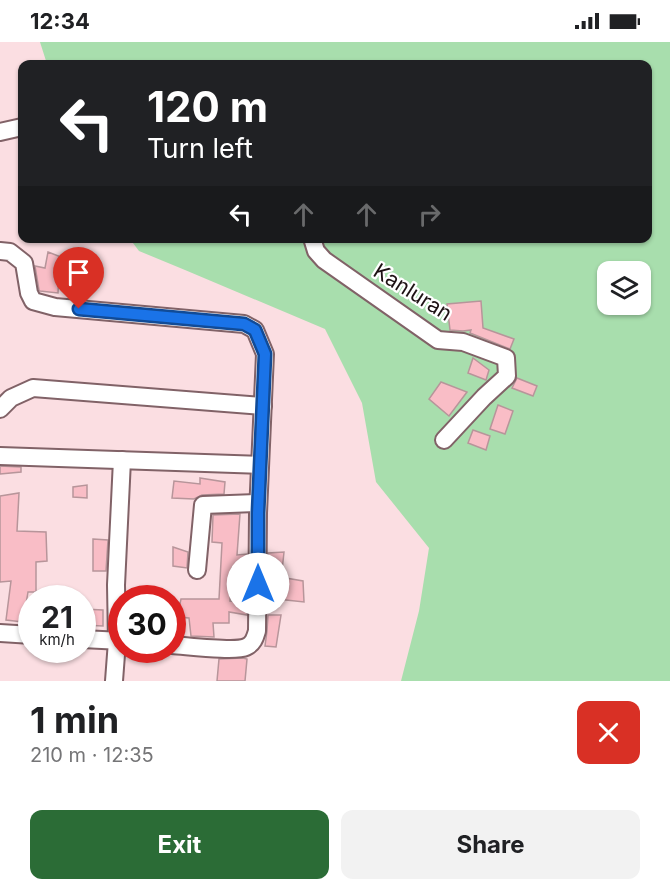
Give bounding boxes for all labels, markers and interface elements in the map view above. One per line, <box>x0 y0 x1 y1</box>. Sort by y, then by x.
text: 12:34 <box>30 8 90 34</box>
text: 120 m <box>147 81 268 132</box>
icon: left <box>48 84 126 162</box>
text: Turn left <box>147 132 253 165</box>
icon: left <box>224 198 257 231</box>
icon: ahead <box>287 198 320 231</box>
icon: ahead <box>350 198 383 231</box>
icon: right <box>413 198 446 231</box>
pin <box>53 247 104 309</box>
icon: arrive <box>62 256 95 289</box>
street label: Kanluran <box>369 258 457 326</box>
map controls <box>597 261 651 315</box>
button: layers <box>597 261 651 315</box>
position arrow <box>226 552 290 616</box>
speed limit sign: 30 <box>108 585 186 663</box>
text: 21 <box>41 599 73 635</box>
text: km/h <box>39 630 75 649</box>
text: 1 min <box>30 698 119 742</box>
button: close <box>577 701 640 764</box>
text: 210 m · 12:35 <box>30 743 154 767</box>
button: Exit <box>30 810 329 879</box>
button: Share <box>341 810 640 879</box>

